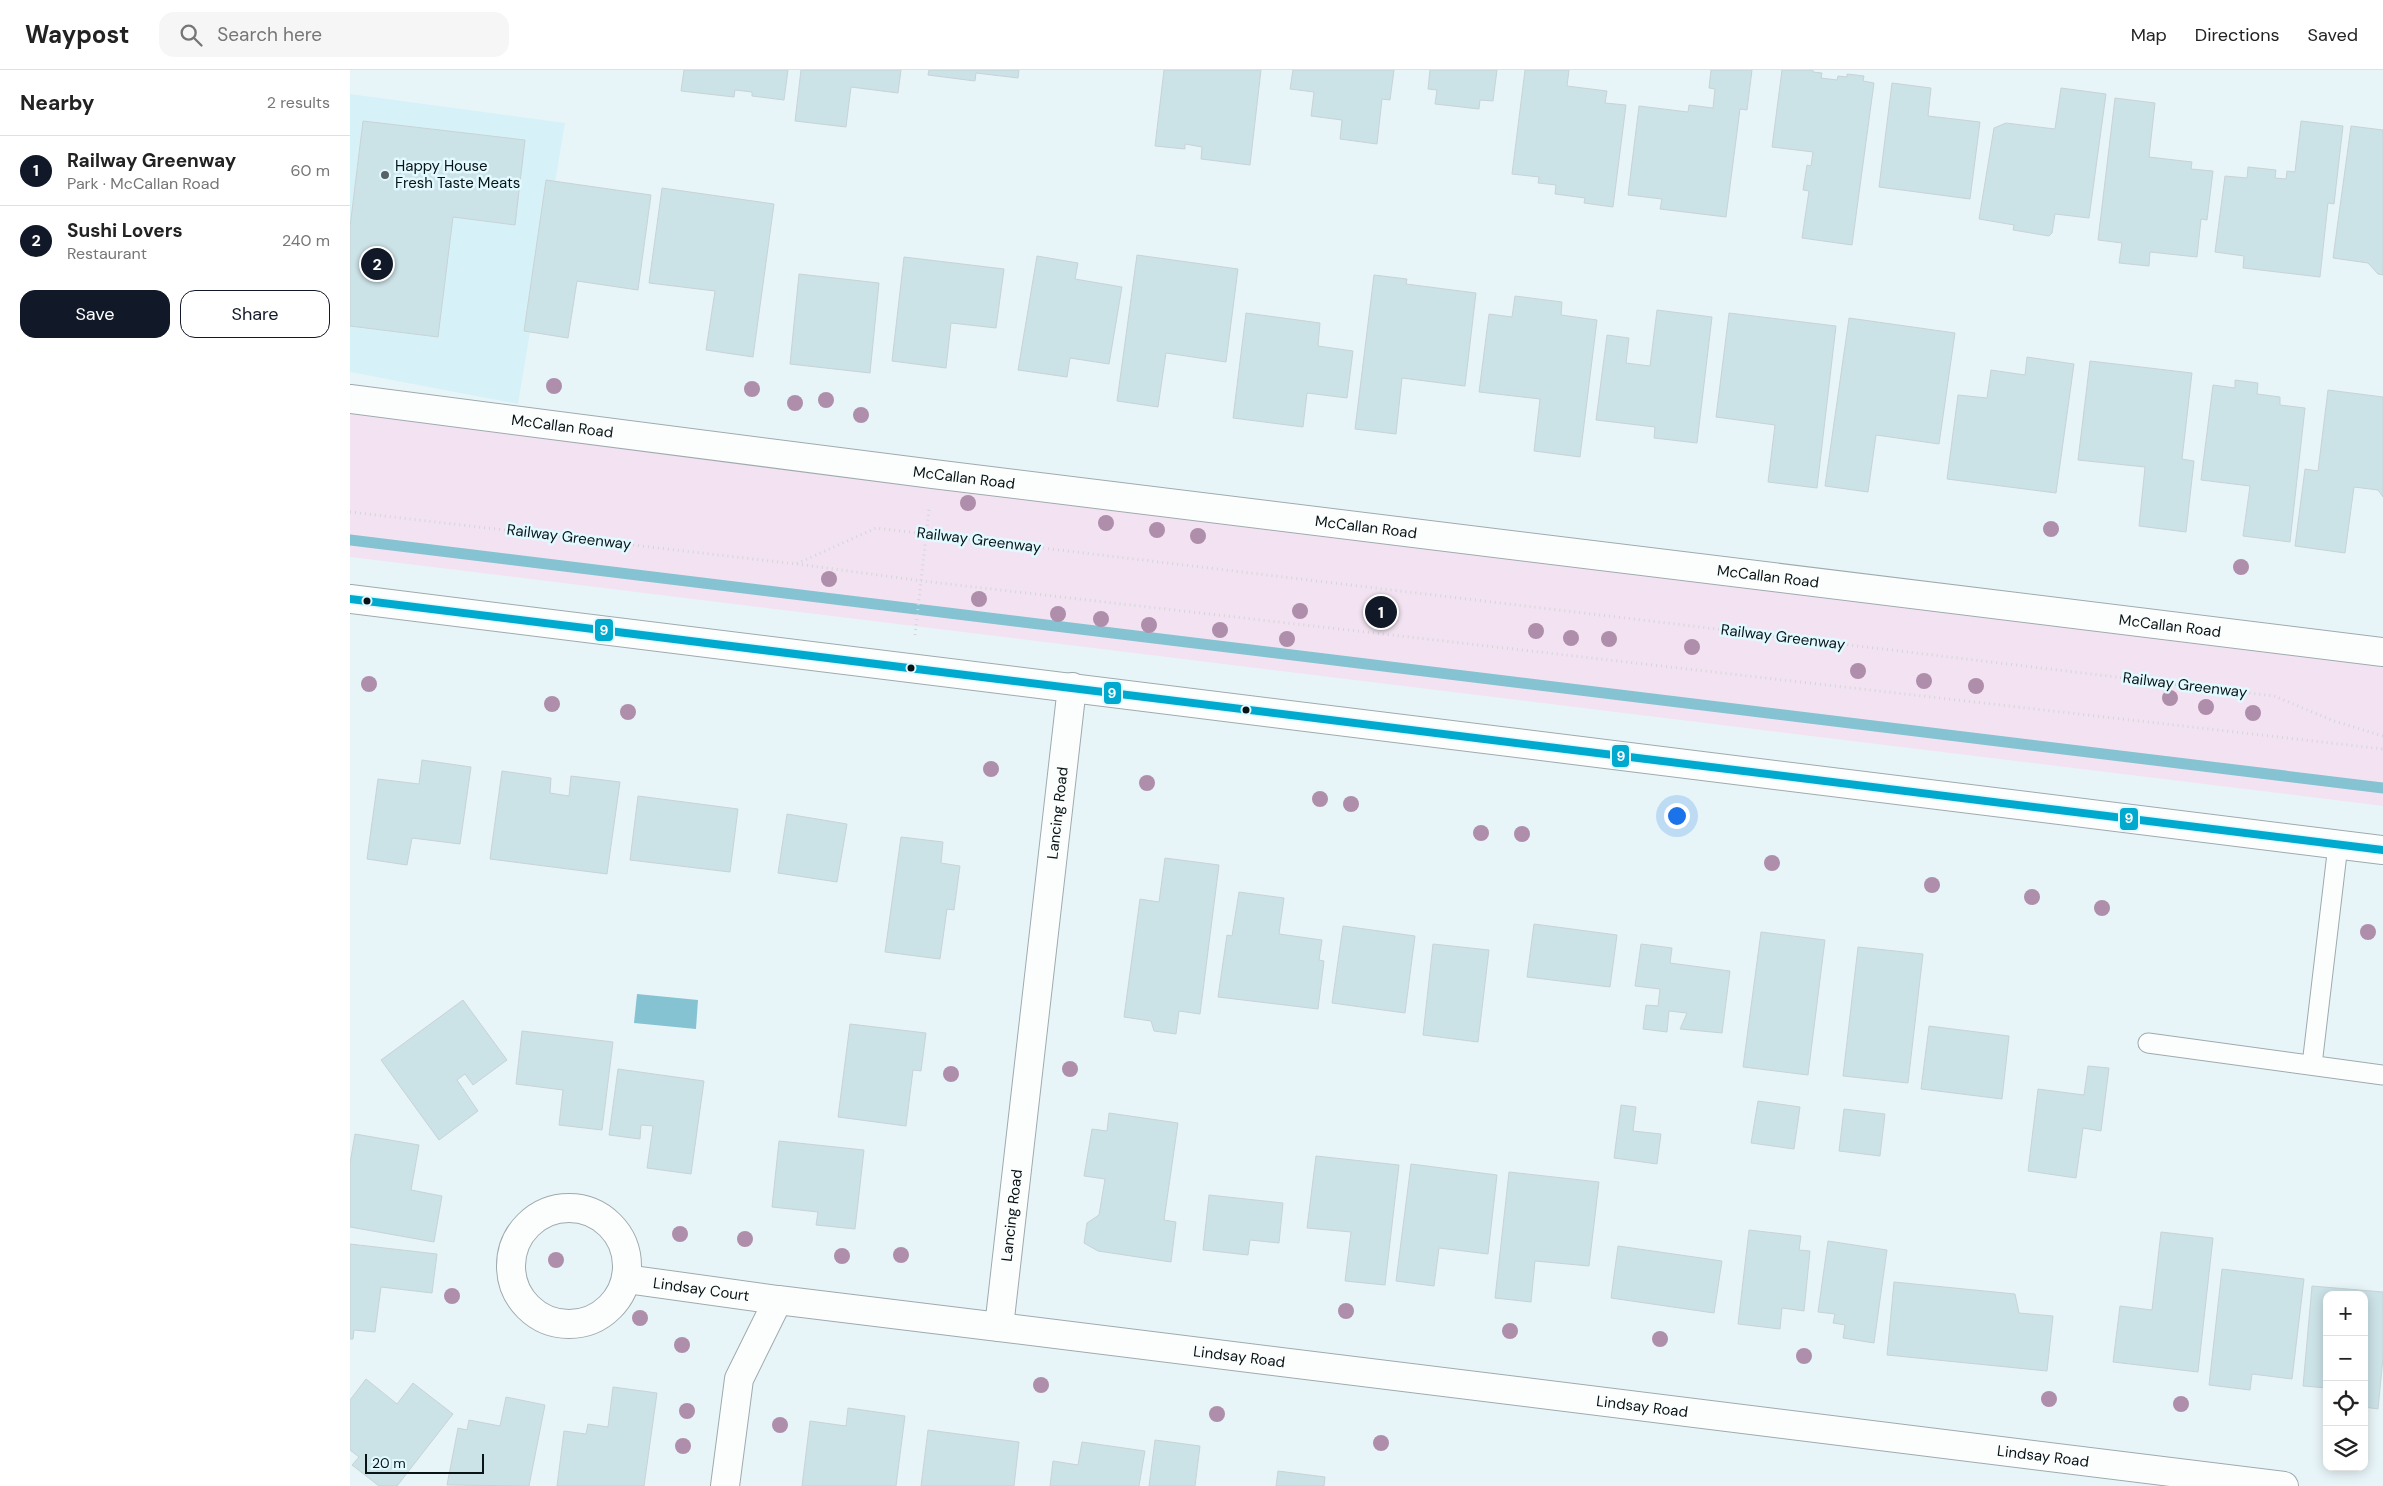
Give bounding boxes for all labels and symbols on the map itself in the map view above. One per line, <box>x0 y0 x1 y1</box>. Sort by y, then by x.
place label: Happy House Fresh Taste Meats <box>395 156 520 193</box>
marker: Happy House Fresh Taste Meats <box>379 169 391 181</box>
pin: 2 <box>361 245 393 283</box>
street label: McCallan Road <box>510 410 614 443</box>
street label: McCallan Road <box>912 462 1016 494</box>
street label: McCallan Road <box>1314 511 1418 543</box>
street label: Railway Greenway <box>506 519 633 555</box>
street label: Railway Greenway <box>916 522 1043 558</box>
street label: McCallan Road <box>1716 560 1820 593</box>
pin: 1 <box>1365 593 1397 631</box>
unlabelled marker <box>362 596 372 606</box>
street label: McCallan Road <box>2118 610 2222 642</box>
line badge: 9 <box>594 618 614 642</box>
street label: Railway Greenway <box>1720 619 1847 655</box>
text: 9 <box>600 621 609 639</box>
unlabelled marker <box>906 663 916 673</box>
street label: Railway Greenway <box>2122 667 2249 703</box>
line badge: 9 <box>1103 681 1122 705</box>
text: 9 <box>1108 684 1117 702</box>
unlabelled marker <box>1241 705 1251 715</box>
line badge: 9 <box>1611 744 1630 768</box>
text: 9 <box>1617 747 1626 765</box>
street label: Lancing Road <box>1042 766 1073 860</box>
your location <box>1664 803 1690 829</box>
line badge: 9 <box>2119 807 2139 831</box>
text: 9 <box>2125 809 2134 827</box>
street label: Lancing Road <box>997 1168 1027 1263</box>
street label: Lindsay Court <box>652 1273 751 1306</box>
street label: Lindsay Road <box>1192 1341 1286 1372</box>
street label: Lindsay Road <box>1595 1391 1689 1422</box>
street label: Lindsay Road <box>1996 1441 2090 1472</box>
scale bar <box>365 1451 484 1474</box>

